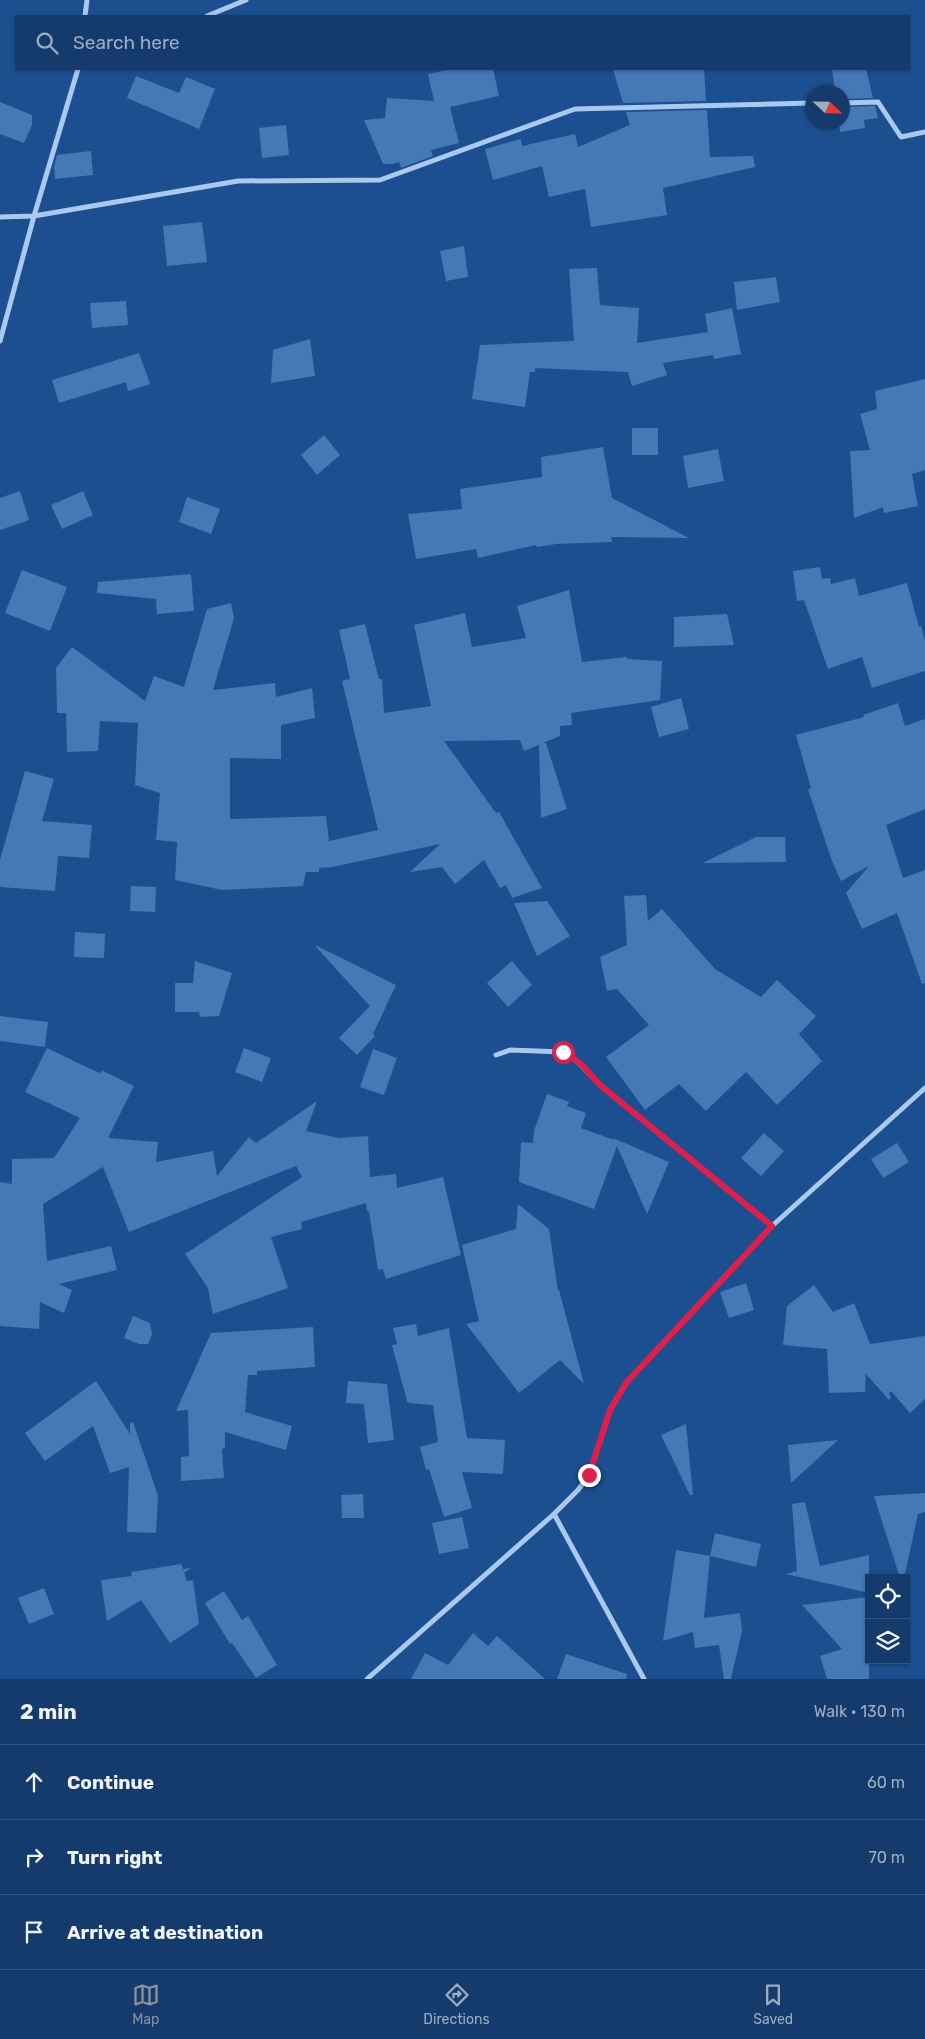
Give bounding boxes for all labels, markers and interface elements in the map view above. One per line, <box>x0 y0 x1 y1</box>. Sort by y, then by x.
search box <box>15 15 910 70</box>
icon: search <box>33 29 61 57</box>
text: Search here <box>73 31 180 54</box>
north arrow <box>805 85 850 130</box>
route start <box>552 1041 575 1064</box>
route end <box>578 1464 601 1487</box>
map controls <box>865 1574 910 1664</box>
button: locate <box>865 1574 910 1619</box>
button: layers <box>865 1619 910 1664</box>
text: 2 min <box>20 1699 77 1724</box>
text: Walk · 130 m <box>814 1702 905 1721</box>
icon: ahead <box>20 1768 48 1796</box>
text: Continue <box>67 1771 154 1794</box>
text: 60 m <box>867 1773 905 1792</box>
icon: right <box>20 1843 48 1871</box>
text: Turn right <box>67 1846 162 1869</box>
text: 70 m <box>868 1848 905 1867</box>
icon: arrive <box>20 1918 48 1946</box>
text: Arrive at destination <box>67 1921 263 1944</box>
tab: Map <box>132 1981 160 2028</box>
tab: Directions <box>423 1981 490 2028</box>
tab: Saved <box>753 1981 793 2028</box>

